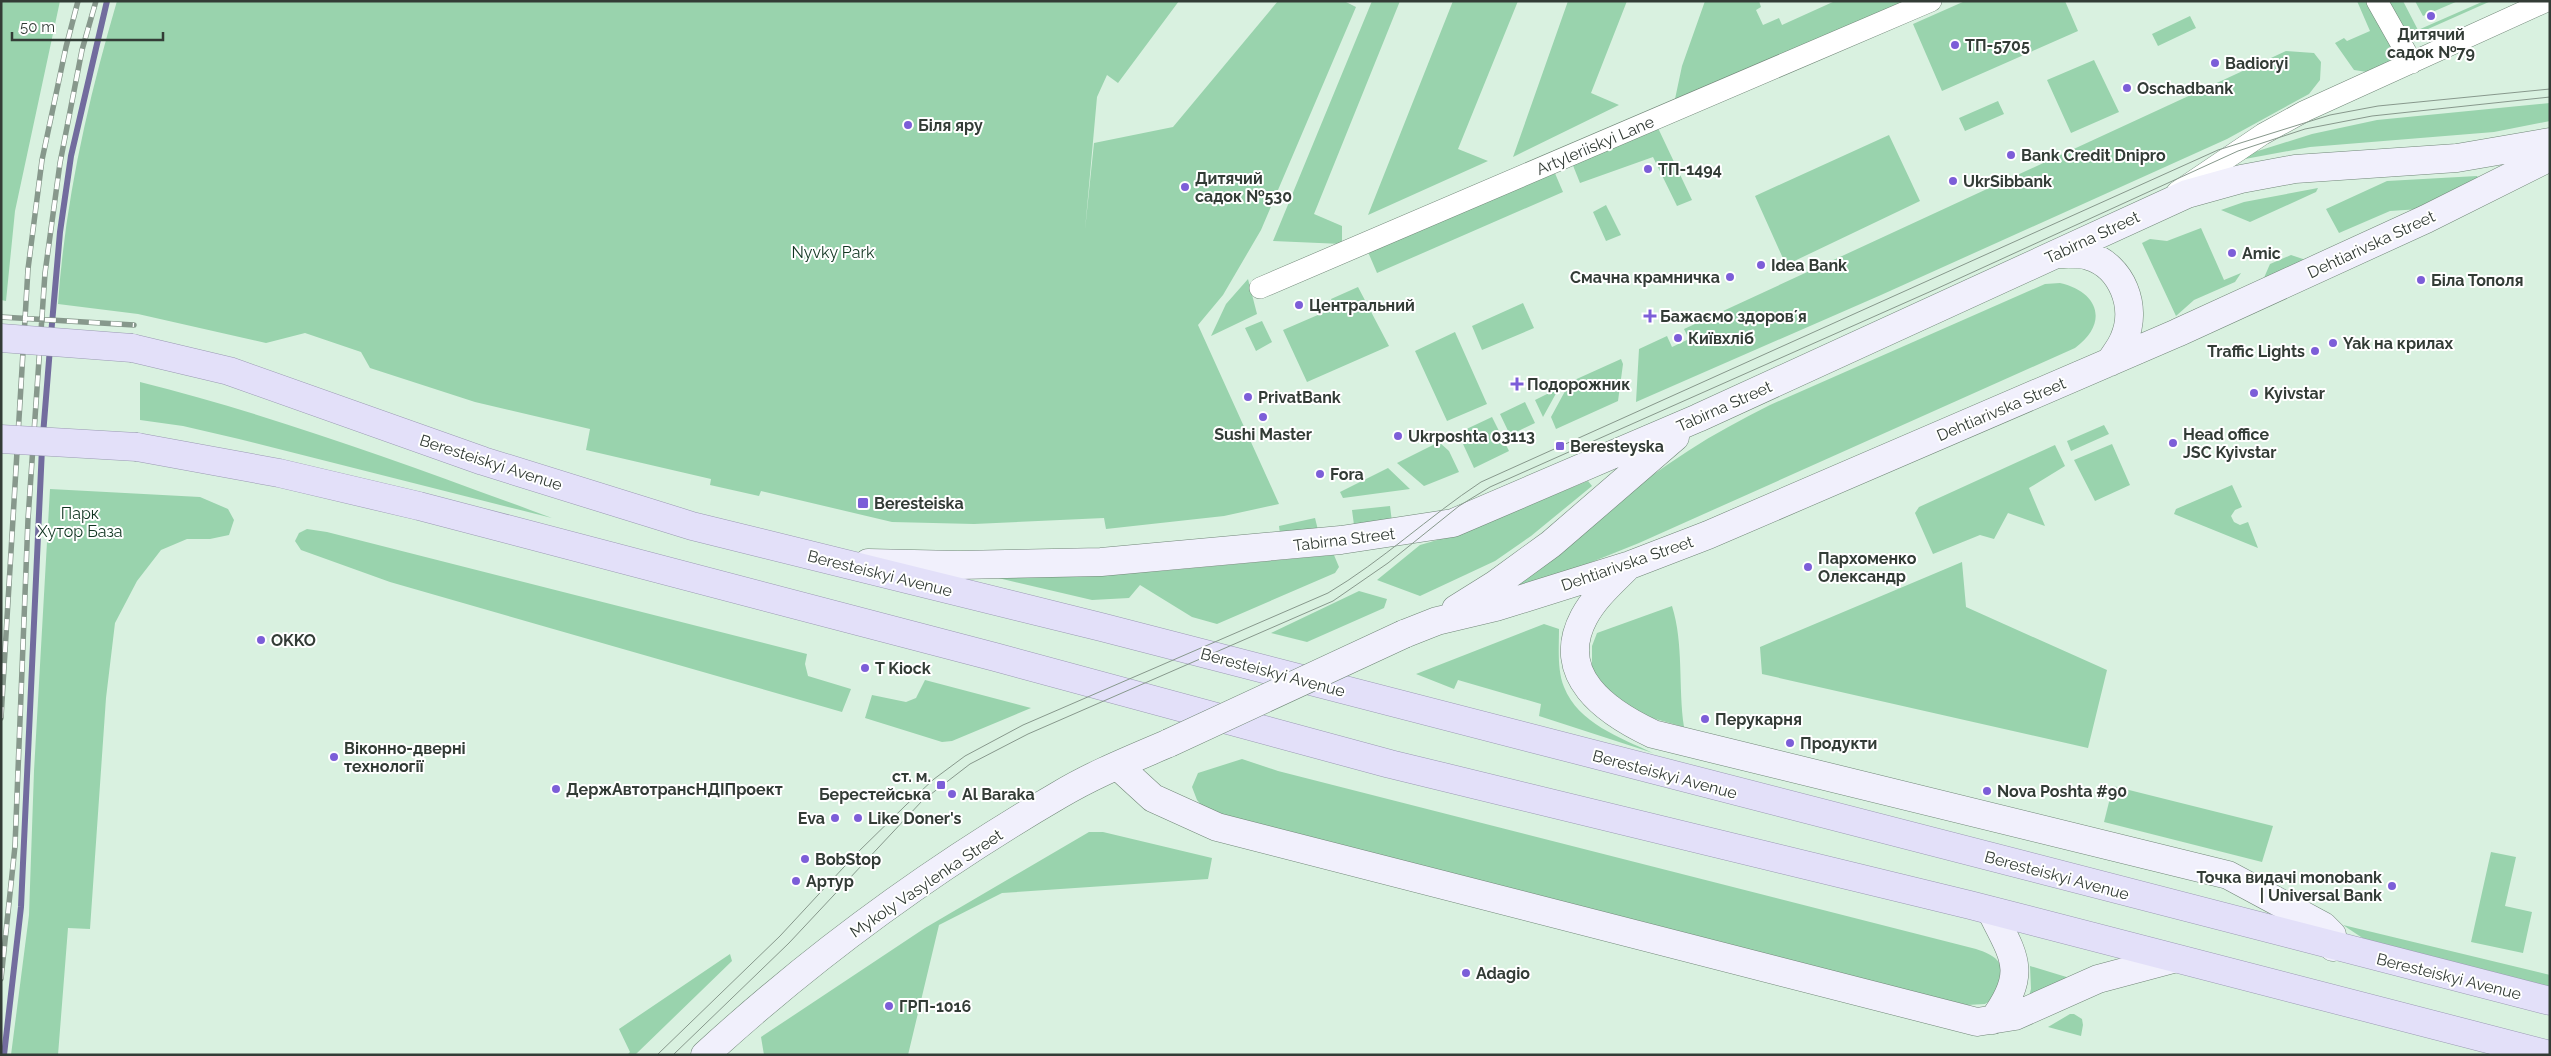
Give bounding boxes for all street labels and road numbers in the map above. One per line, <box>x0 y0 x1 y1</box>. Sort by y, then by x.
street label: Artyleriiskyi Lane <box>1533 112 1657 179</box>
street label: Dehtiarivska Street <box>2304 206 2439 282</box>
street label: Tabirna Street <box>2042 207 2143 268</box>
street label: Dehtiarivska Street <box>1934 373 2069 445</box>
street label: Tabirna Street <box>1674 377 1775 436</box>
street label: Beresteiskyi Avenue <box>417 430 565 494</box>
street label: Tabirna Street <box>1292 524 1397 555</box>
street label: Dehtiarivska Street <box>1559 532 1696 595</box>
street label: Beresteiskyi Avenue <box>805 546 954 601</box>
street label: Beresteiskyi Avenue <box>1199 644 1347 701</box>
street label: Beresteiskyi Avenue <box>1591 746 1739 803</box>
street label: Mykoly Vasylenka Street <box>846 825 1007 942</box>
street label: Beresteiskyi Avenue <box>1983 847 2131 904</box>
street label: Beresteiskyi Avenue <box>2374 949 2523 1004</box>

